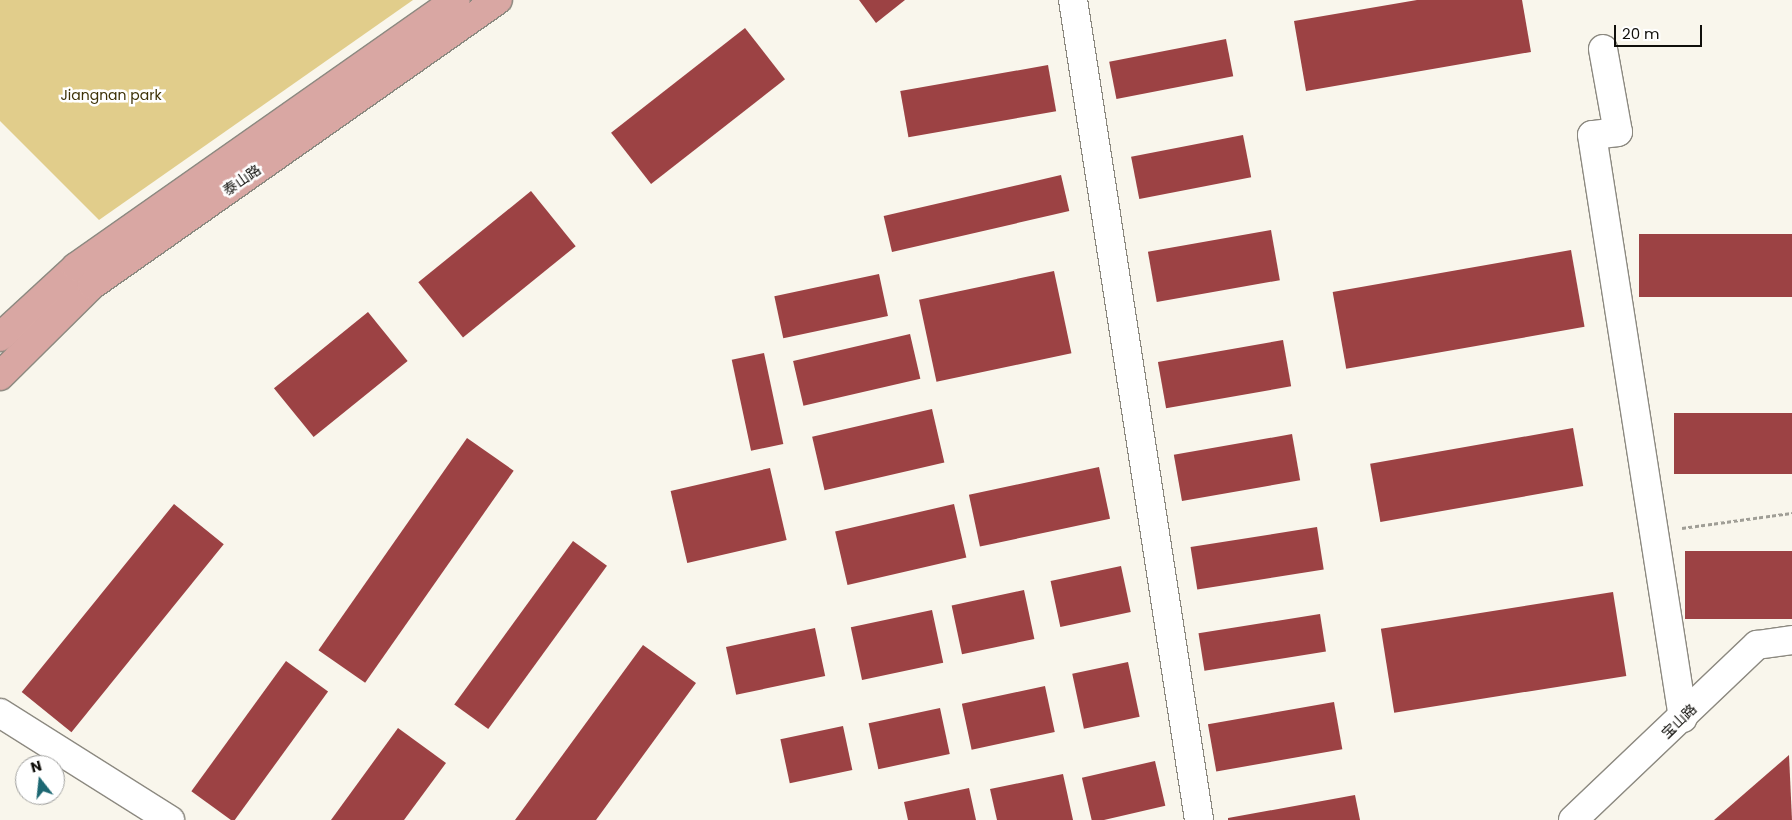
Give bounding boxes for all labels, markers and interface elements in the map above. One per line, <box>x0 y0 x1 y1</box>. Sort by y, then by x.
scale bar <box>1617 15 1704 47</box>
text: 20 m <box>1622 23 1660 44</box>
park label: Jiangnan park <box>60 87 162 103</box>
street label: 泰山路 <box>220 161 264 199</box>
street label: 宝山路 <box>1658 700 1700 742</box>
north arrow <box>15 755 65 805</box>
text: N <box>28 755 44 778</box>

